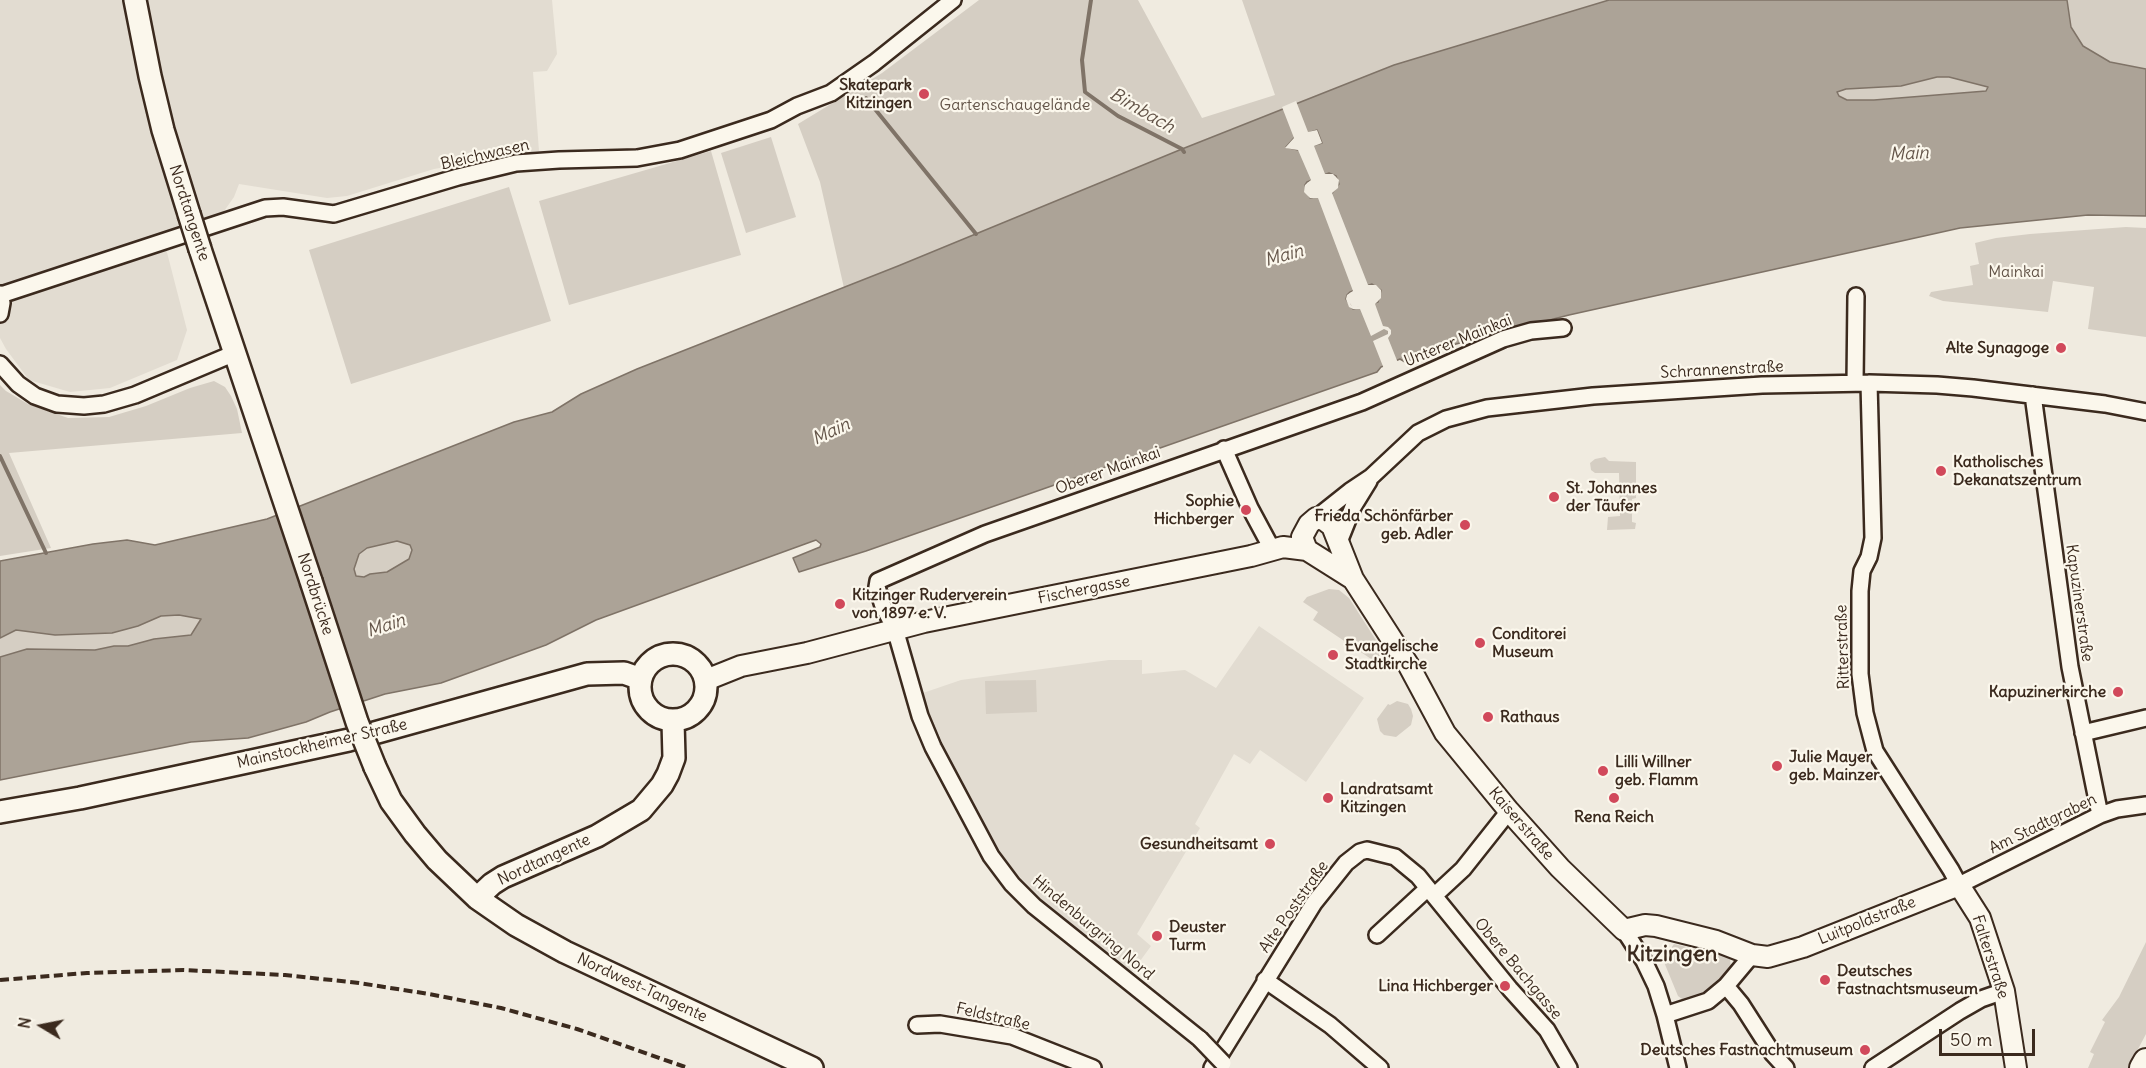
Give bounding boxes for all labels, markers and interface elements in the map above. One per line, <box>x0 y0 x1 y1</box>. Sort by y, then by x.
place label: Skatepark Kitzingen <box>839 75 912 113</box>
water label: Bimbach <box>1106 84 1178 138</box>
marker: Skatepark Kitzingen <box>917 87 931 101</box>
park label: Gartenschaugelände <box>940 95 1090 115</box>
street label: Bleichwasen <box>439 135 531 175</box>
water label: Main <box>1889 142 1929 166</box>
street label: Nordtangente <box>164 162 214 264</box>
water label: Main <box>1262 240 1306 272</box>
park label: Mainkai <box>1988 262 2044 282</box>
street label: Unterer Mainkai <box>1401 311 1515 371</box>
place label: Alte Synagoge <box>1946 338 2049 358</box>
marker: Alte Synagoge <box>2054 341 2068 355</box>
street label: Schrannenstraße <box>1660 357 1784 383</box>
water label: Main <box>809 414 853 450</box>
street label: Oberer Mainkai <box>1053 443 1163 499</box>
place label: Katholisches Dekanatszentrum <box>1953 452 2082 490</box>
marker: Katholisches Dekanatszentrum <box>1934 464 1948 478</box>
place label: St. Johannes der Täufer <box>1566 478 1657 516</box>
marker: St. Johannes der Täufer <box>1547 490 1561 504</box>
place label: Sophie Hichberger <box>1154 491 1234 529</box>
marker: Sophie Hichberger <box>1239 503 1253 517</box>
place label: Frieda Schönfärber geb. Adler <box>1314 506 1453 544</box>
marker: Frieda Schönfärber geb. Adler <box>1458 518 1472 532</box>
street label: Kapuzinerstraße <box>2061 543 2097 663</box>
street label: Nordbrücke <box>293 551 337 637</box>
street label: Fischergasse <box>1036 572 1132 608</box>
place label: Kitzinger Ruderverein von 1897 e. V. <box>852 585 1007 623</box>
marker: Kitzinger Ruderverein von 1897 e. V. <box>833 597 847 611</box>
street label: Ritterstraße <box>1832 604 1854 690</box>
water label: Main <box>364 610 408 642</box>
place label: Conditorei Museum <box>1492 624 1566 662</box>
place label: Evangelische Stadtkirche <box>1345 636 1438 674</box>
marker: Conditorei Museum <box>1473 636 1487 650</box>
marker: Evangelische Stadtkirche <box>1326 648 1340 662</box>
place label: Kapuzinerkirche <box>1989 682 2106 702</box>
marker: Kapuzinerkirche <box>2111 685 2125 699</box>
place label: Rathaus <box>1500 707 1560 727</box>
marker: Rathaus <box>1481 710 1495 724</box>
street label: Mainstockheimer Straße <box>235 715 409 773</box>
place label: Julie Mayer geb. Mainzer <box>1789 747 1880 785</box>
place label: Lilli Willner geb. Flamm <box>1615 752 1698 790</box>
marker: Julie Mayer geb. Mainzer <box>1770 759 1784 773</box>
marker: Lilli Willner geb. Flamm <box>1596 764 1610 778</box>
place label: Landratsamt Kitzingen <box>1340 779 1433 817</box>
street label: Kaiserstraße <box>1484 784 1558 864</box>
street label: Am Stadtgraben <box>1986 790 2100 858</box>
marker: Landratsamt Kitzingen <box>1321 791 1335 805</box>
marker: Rena Reich <box>1607 791 1621 805</box>
place label: Rena Reich <box>1574 807 1654 827</box>
street label: Nordtangente <box>495 830 593 890</box>
place label: Gesundheitsamt <box>1140 834 1258 854</box>
marker: Gesundheitsamt <box>1263 837 1277 851</box>
street label: Alte Poststraße <box>1255 857 1333 957</box>
street label: Hindenburgring Nord <box>1028 872 1158 984</box>
street label: Luitpoldstraße <box>1815 893 1919 949</box>
street label: Falterstraße <box>1967 913 2013 1001</box>
street label: Obere Bachgasse <box>1470 914 1566 1024</box>
place label: Deuster Turm <box>1169 917 1226 955</box>
marker: Deuster Turm <box>1150 929 1164 943</box>
district label: Kitzingen <box>1627 942 1717 968</box>
street label: Nordwest-Tangente <box>574 949 710 1027</box>
place label: Deutsches Fastnachtsmuseum <box>1837 961 1978 999</box>
marker: Deutsches Fastnachtsmuseum <box>1818 973 1832 987</box>
place label: Lina Hichberger <box>1378 976 1493 996</box>
marker: Lina Hichberger <box>1498 979 1512 993</box>
north arrow <box>12 996 72 1056</box>
street label: Feldstraße <box>954 999 1032 1035</box>
text: N <box>13 1016 35 1030</box>
scale bar <box>1942 1017 2038 1055</box>
text: 50 m <box>1950 1028 1992 1051</box>
place label: Deutsches Fastnachtmuseum <box>1640 1040 1853 1060</box>
marker: Deutsches Fastnachtmuseum <box>1858 1043 1872 1057</box>

